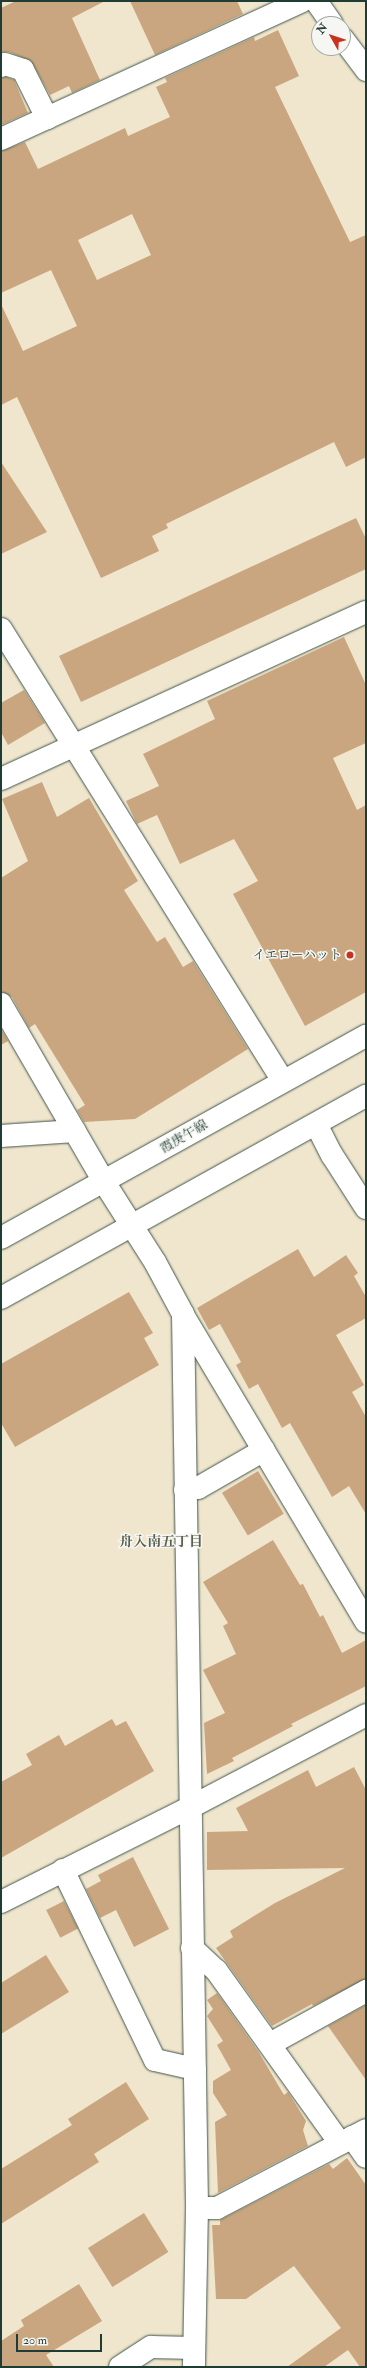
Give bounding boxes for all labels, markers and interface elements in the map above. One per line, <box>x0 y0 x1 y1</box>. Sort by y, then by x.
north arrow <box>311 16 351 56</box>
text: N <box>314 21 330 37</box>
place label: イエローハット <box>251 947 342 963</box>
marker: イエローハット <box>345 950 355 960</box>
street label: 霞庚午線 <box>158 1117 210 1157</box>
district label: 舟入南五丁目 <box>119 1534 203 1550</box>
scale bar <box>18 2326 104 2352</box>
text: 20 m <box>23 2333 47 2348</box>

